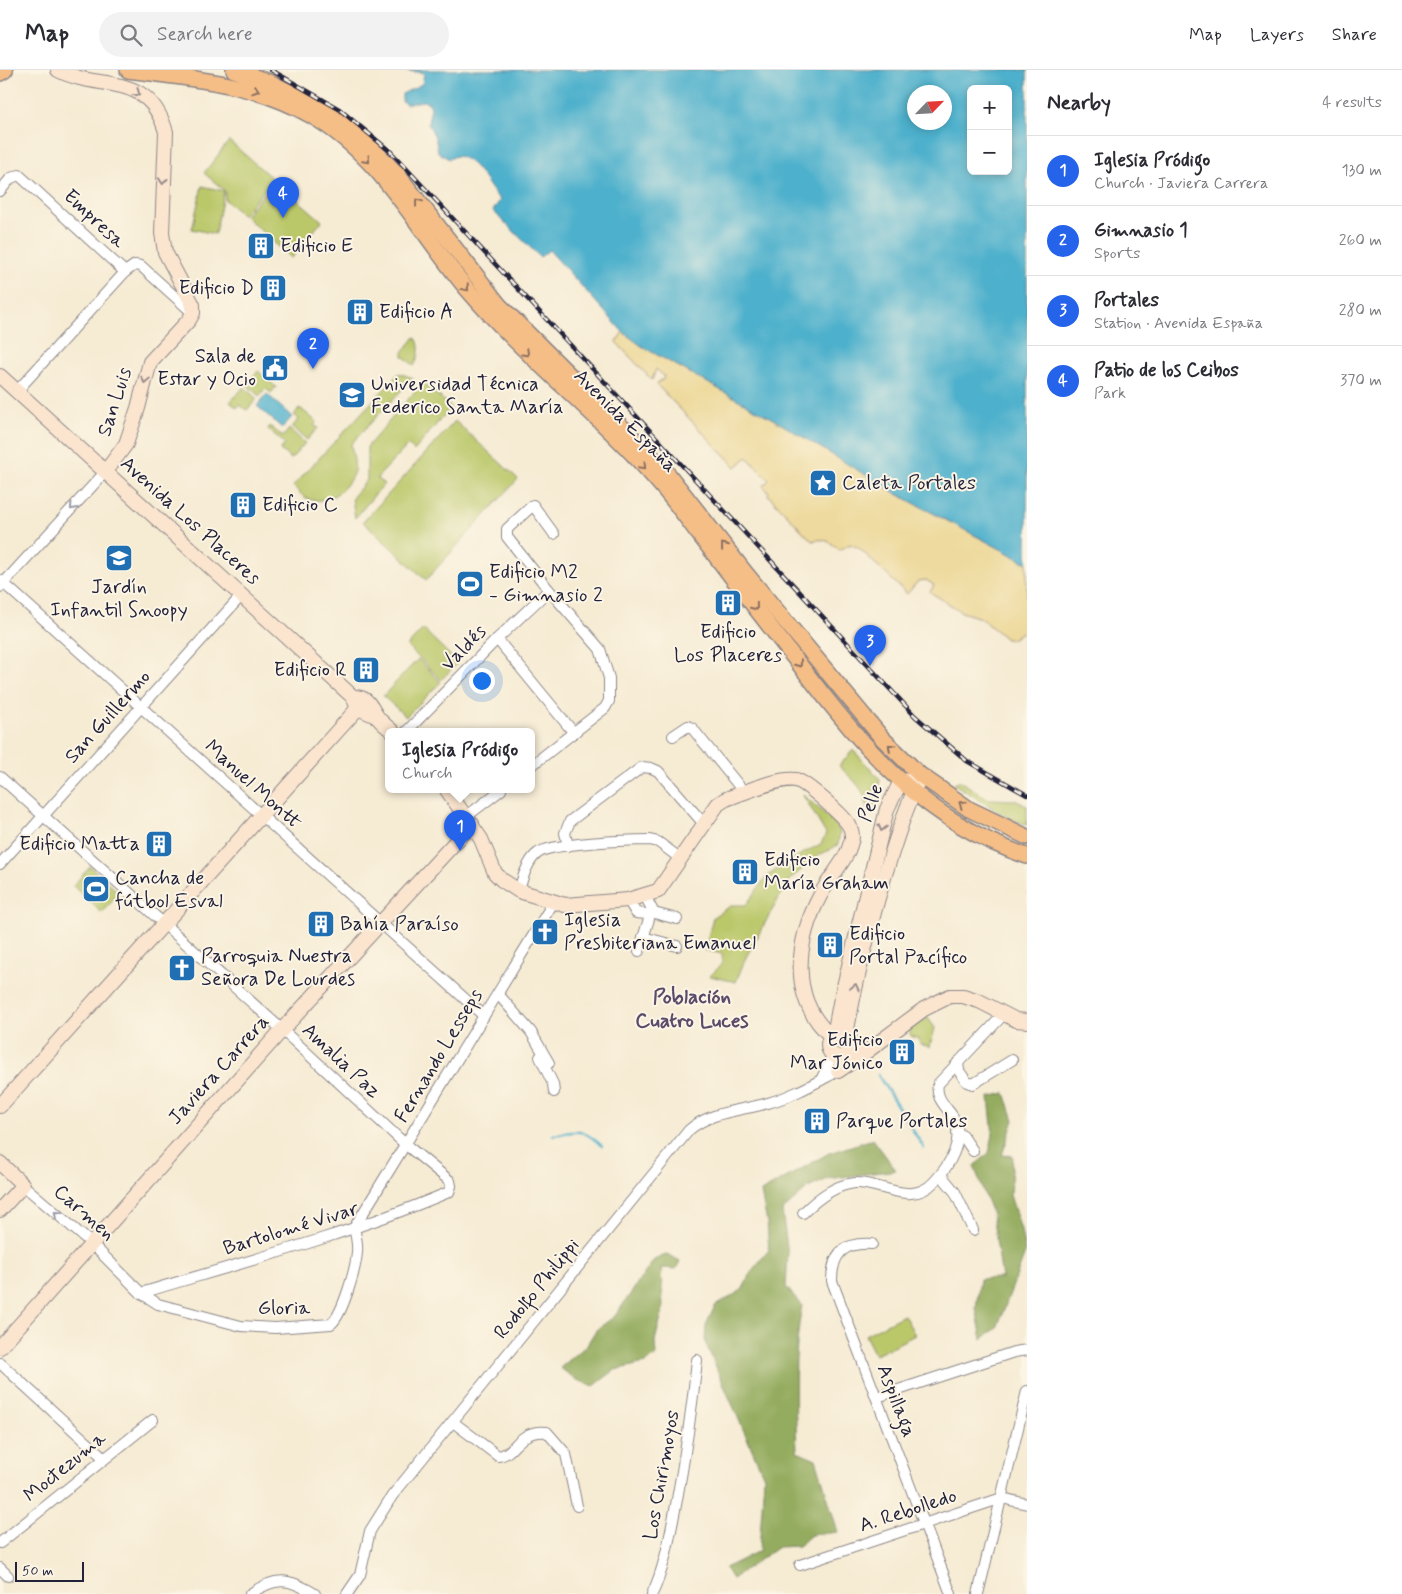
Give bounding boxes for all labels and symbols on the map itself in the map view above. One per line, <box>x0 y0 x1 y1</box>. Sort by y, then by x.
one-way arrow <box>251 85 260 95</box>
north arrow <box>907 85 952 130</box>
one-way arrow <box>131 87 141 96</box>
one-way arrow <box>361 154 370 163</box>
one-way arrow <box>158 177 169 185</box>
pin: 4 <box>267 177 299 218</box>
street label: Empresa <box>57 183 132 255</box>
one-way arrow <box>416 199 424 208</box>
building icon: Edificio E <box>246 231 276 261</box>
place label: Edificio E <box>280 233 353 260</box>
building icon: Edificio D <box>258 273 288 303</box>
place label: Edificio D <box>179 275 254 302</box>
one-way arrow <box>460 282 469 291</box>
building icon: Edificio A <box>345 297 375 327</box>
place label: Edificio A <box>379 299 454 326</box>
pin: 2 <box>297 328 329 369</box>
place label: Sala de Estar y Ocio <box>157 343 256 393</box>
one-way arrow <box>521 347 530 356</box>
public building icon: Sala de Estar y Ocio <box>260 353 290 383</box>
street label: Avenida España <box>567 363 683 479</box>
street label: San Luis <box>91 364 139 440</box>
place label: Universidad Técnica Federico Santa María <box>371 371 564 421</box>
one-way arrow <box>140 375 150 384</box>
school or university icon: Universidad Técnica Federico Santa María <box>337 380 367 410</box>
street label: Avenida Los Placeres <box>114 451 266 591</box>
one-way arrow <box>637 460 646 469</box>
place icon: Caleta Portales <box>808 468 838 498</box>
place label: Caleta Portales <box>842 470 976 497</box>
building icon: Edificio C <box>228 490 258 520</box>
place label: Edificio C <box>262 492 338 519</box>
one-way arrow <box>70 502 79 511</box>
one-way arrow <box>721 542 730 551</box>
school or university icon: Jardín Infantil Snoopy <box>104 543 134 573</box>
place label: Edificio M2 - Gimnasio 2 <box>489 559 603 609</box>
sports icon: Edificio M2 - Gimnasio 2 <box>455 569 485 599</box>
place label: Jardín Infantil Snoopy <box>50 574 188 624</box>
building icon: Edificio Los Placeres <box>713 588 743 618</box>
one-way arrow <box>749 601 757 610</box>
street label: Valdés <box>435 619 493 677</box>
place label: Edificio Los Placeres <box>674 619 782 669</box>
pin: 3 <box>854 625 886 666</box>
building icon: Edificio R <box>351 655 381 685</box>
place label: Edificio R <box>274 657 347 684</box>
one-way arrow <box>793 658 802 668</box>
street label: San Guillermo <box>59 664 157 770</box>
your location <box>469 668 495 694</box>
street label: Manuel Montt <box>198 734 308 836</box>
one-way arrow <box>887 744 896 753</box>
street label: Pelle <box>852 780 890 826</box>
one-way arrow <box>958 801 967 810</box>
pin: 1 <box>444 810 476 851</box>
one-way arrow <box>877 823 888 832</box>
building icon: Edificio Matta <box>144 829 174 859</box>
place label: Edificio Matta <box>19 831 140 858</box>
place label: Edificio María Graham <box>764 847 889 897</box>
building icon: Edificio María Graham <box>730 857 760 887</box>
place label: Cancha de fútbol Esval <box>115 865 223 915</box>
sports icon: Cancha de fútbol Esval <box>81 874 111 904</box>
place label: Iglesia Presbiteriana Emanuel <box>564 907 756 957</box>
building icon: Bahía Paraíso <box>306 909 336 939</box>
place label: Bahía Paraíso <box>340 911 459 938</box>
church icon: Iglesia Presbiteriana Emanuel <box>530 917 560 947</box>
place label: Edificio Portal Pacífico <box>849 921 967 971</box>
building icon: Edificio Portal Pacífico <box>815 930 845 960</box>
place label: Parroquia Nuestra Señora De Lourdes <box>201 943 355 993</box>
church icon: Parroquia Nuestra Señora De Lourdes <box>167 953 197 983</box>
one-way arrow <box>849 982 860 991</box>
district label: Población Cuatro Luces <box>635 983 749 1035</box>
street label: Fernando Lesseps <box>388 984 490 1128</box>
street label: Javiera Carrera <box>162 1009 276 1131</box>
street label: Amalia Paz <box>296 1017 386 1105</box>
place label: Edificio Mar Jónico <box>790 1027 883 1077</box>
building icon: Edificio Mar Jónico <box>887 1037 917 1067</box>
building icon: Parque Portales <box>802 1106 832 1136</box>
place label: Parque Portales <box>836 1108 968 1135</box>
street label: Carmen <box>47 1179 121 1247</box>
street label: Bartolomé Vivar <box>220 1195 363 1262</box>
one-way arrow <box>53 1211 62 1220</box>
street label: Rodolfo Philippi <box>488 1233 588 1346</box>
street label: Gloria <box>258 1295 311 1322</box>
street label: Aspillaga <box>868 1361 922 1442</box>
street label: Los Chirimoyos <box>637 1408 687 1542</box>
street label: Moctezuma <box>18 1425 113 1509</box>
street label: A. Rebolledo <box>856 1483 960 1539</box>
scale bar <box>15 1559 84 1582</box>

